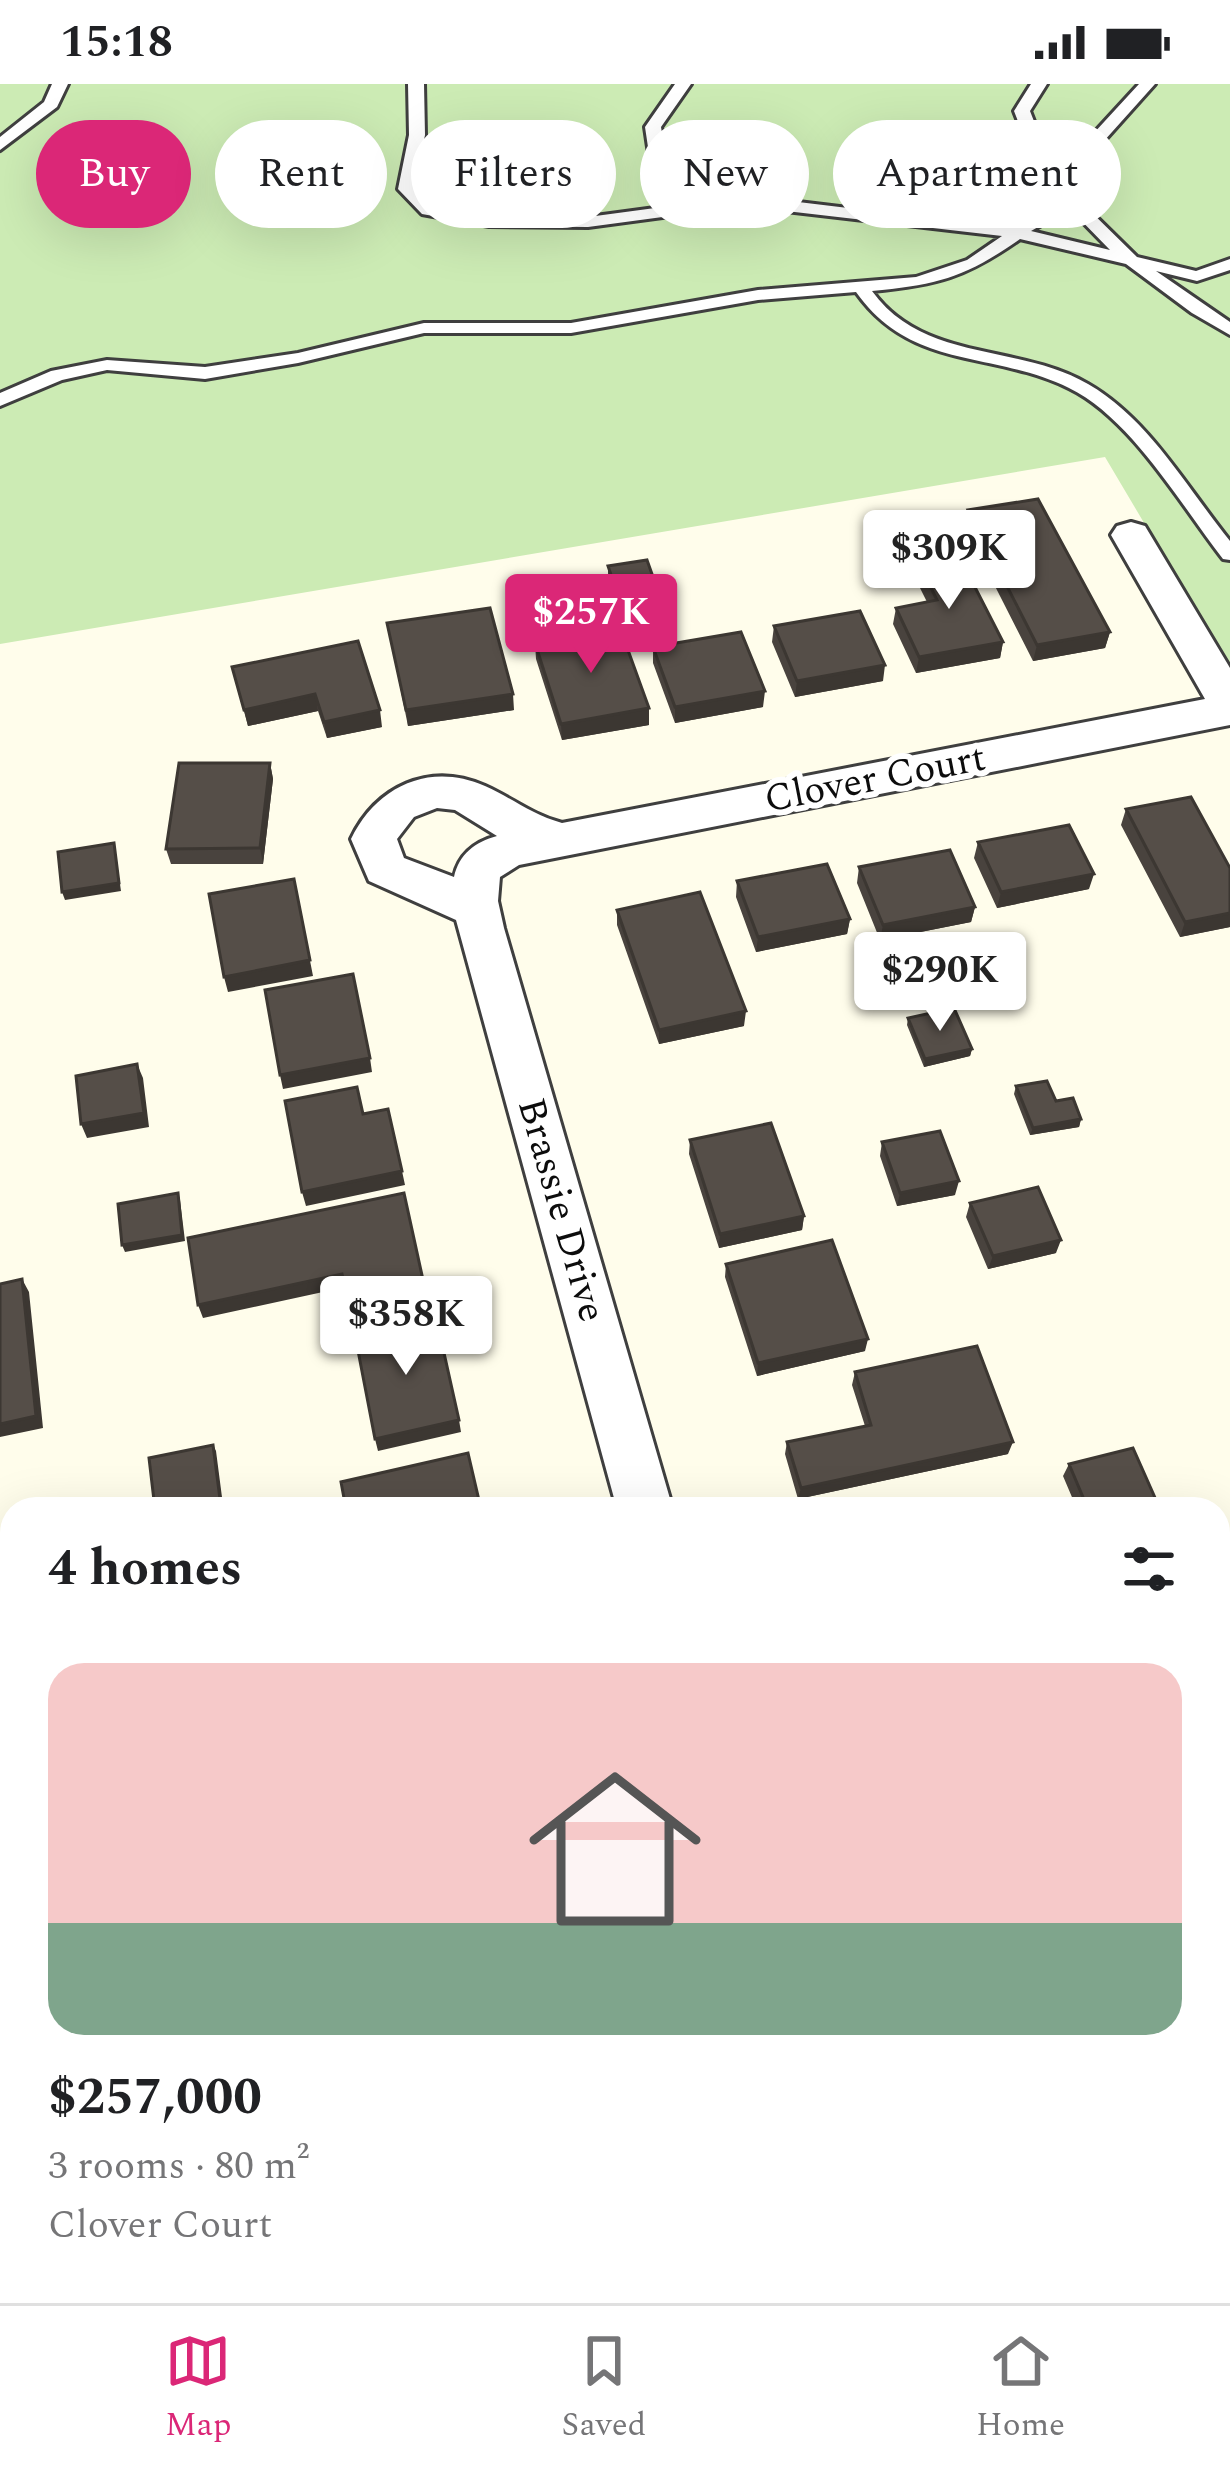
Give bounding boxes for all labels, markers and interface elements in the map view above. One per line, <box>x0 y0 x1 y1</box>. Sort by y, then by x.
text: 15:18 <box>60 8 173 77</box>
chip: Buy <box>36 120 191 228</box>
chip: Rent <box>215 120 387 228</box>
chip: Filters <box>411 120 616 228</box>
chip: New <box>640 120 809 228</box>
chip: Apartment <box>833 120 1121 228</box>
pin: $309K <box>865 510 1033 612</box>
text: $309K <box>890 519 1008 578</box>
pin: $257K <box>507 574 675 676</box>
text: $257K <box>532 583 650 642</box>
street label: Clover Court <box>759 729 991 829</box>
pin: $290K <box>856 932 1024 1034</box>
text: $290K <box>881 941 999 1000</box>
street label: Brassie Drive <box>501 1091 621 1329</box>
pin: $358K <box>322 1276 490 1378</box>
text: $358K <box>347 1285 465 1344</box>
text: 4 homes <box>48 1530 242 1608</box>
icon: filters <box>1116 1536 1182 1602</box>
icon: home <box>507 1741 723 1957</box>
text: $257,000 <box>48 2059 262 2137</box>
text: 3 rooms · 80 m² <box>48 2137 309 2196</box>
text: Clover Court <box>48 2196 272 2255</box>
tab: Map <box>165 2328 232 2450</box>
tab: Saved <box>562 2328 646 2450</box>
tab: Home <box>976 2328 1065 2450</box>

